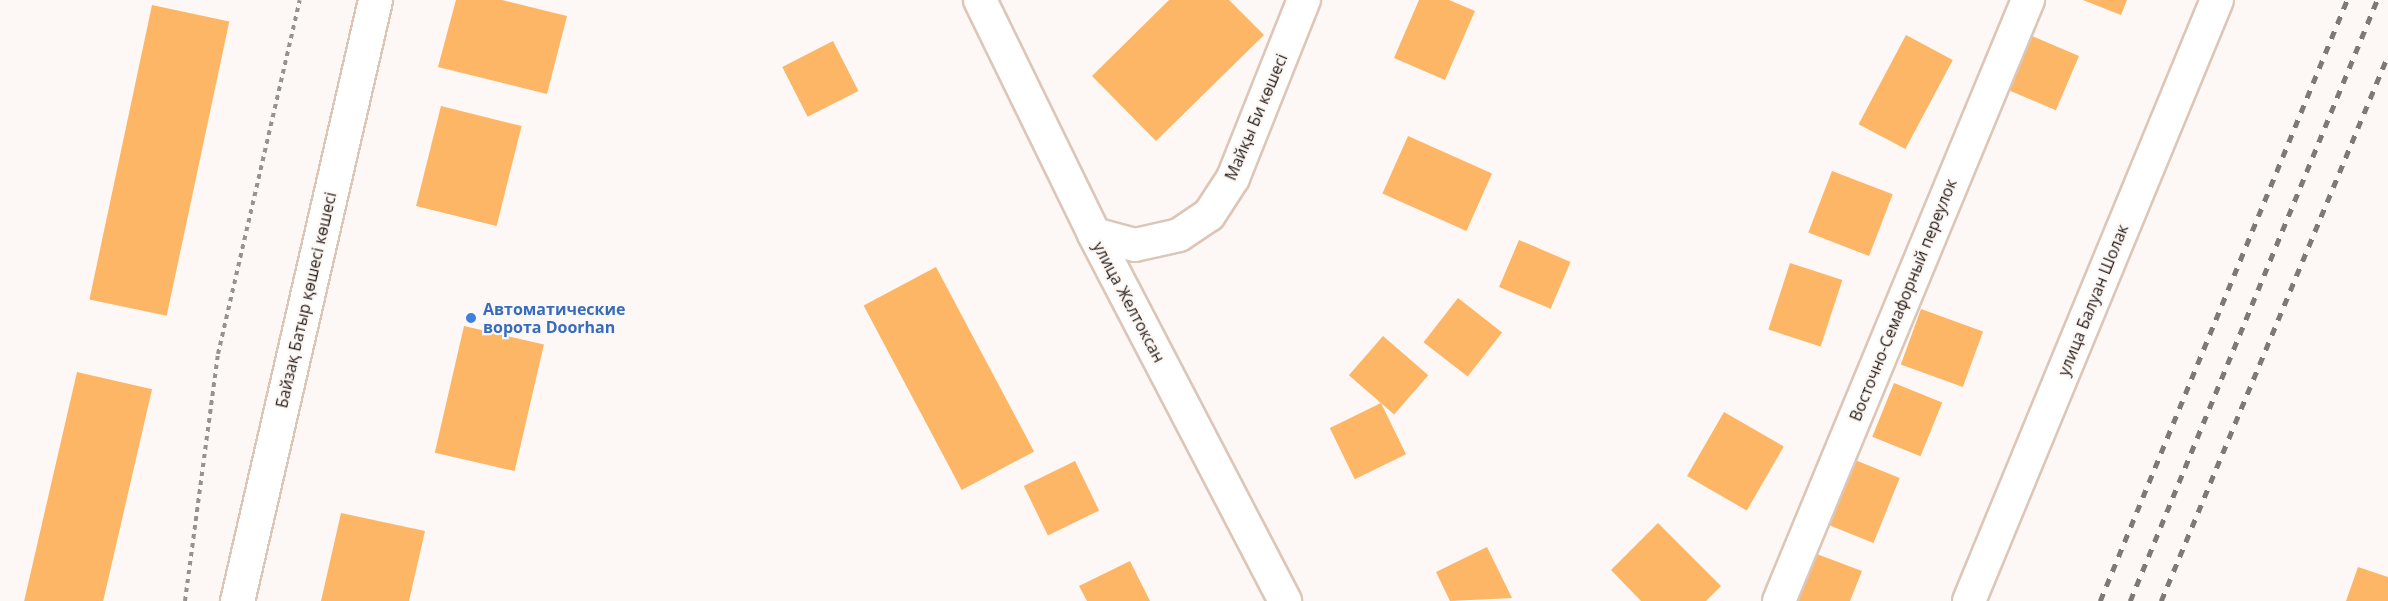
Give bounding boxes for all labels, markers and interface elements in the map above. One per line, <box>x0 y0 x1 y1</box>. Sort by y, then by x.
street label: Майқы Би көшесі <box>1221 51 1291 183</box>
street label: Восточно-Семафорный переулок <box>1846 176 1960 424</box>
street label: Байзақ Батыр қөшесі көшесі <box>272 190 340 410</box>
street label: улица Балуан Шолак <box>2054 221 2132 379</box>
street label: улица Желтоксан <box>1089 238 1169 366</box>
place label: Автоматические ворота Doorhan <box>483 299 625 337</box>
marker: Автоматические ворота Doorhan <box>464 311 478 325</box>

